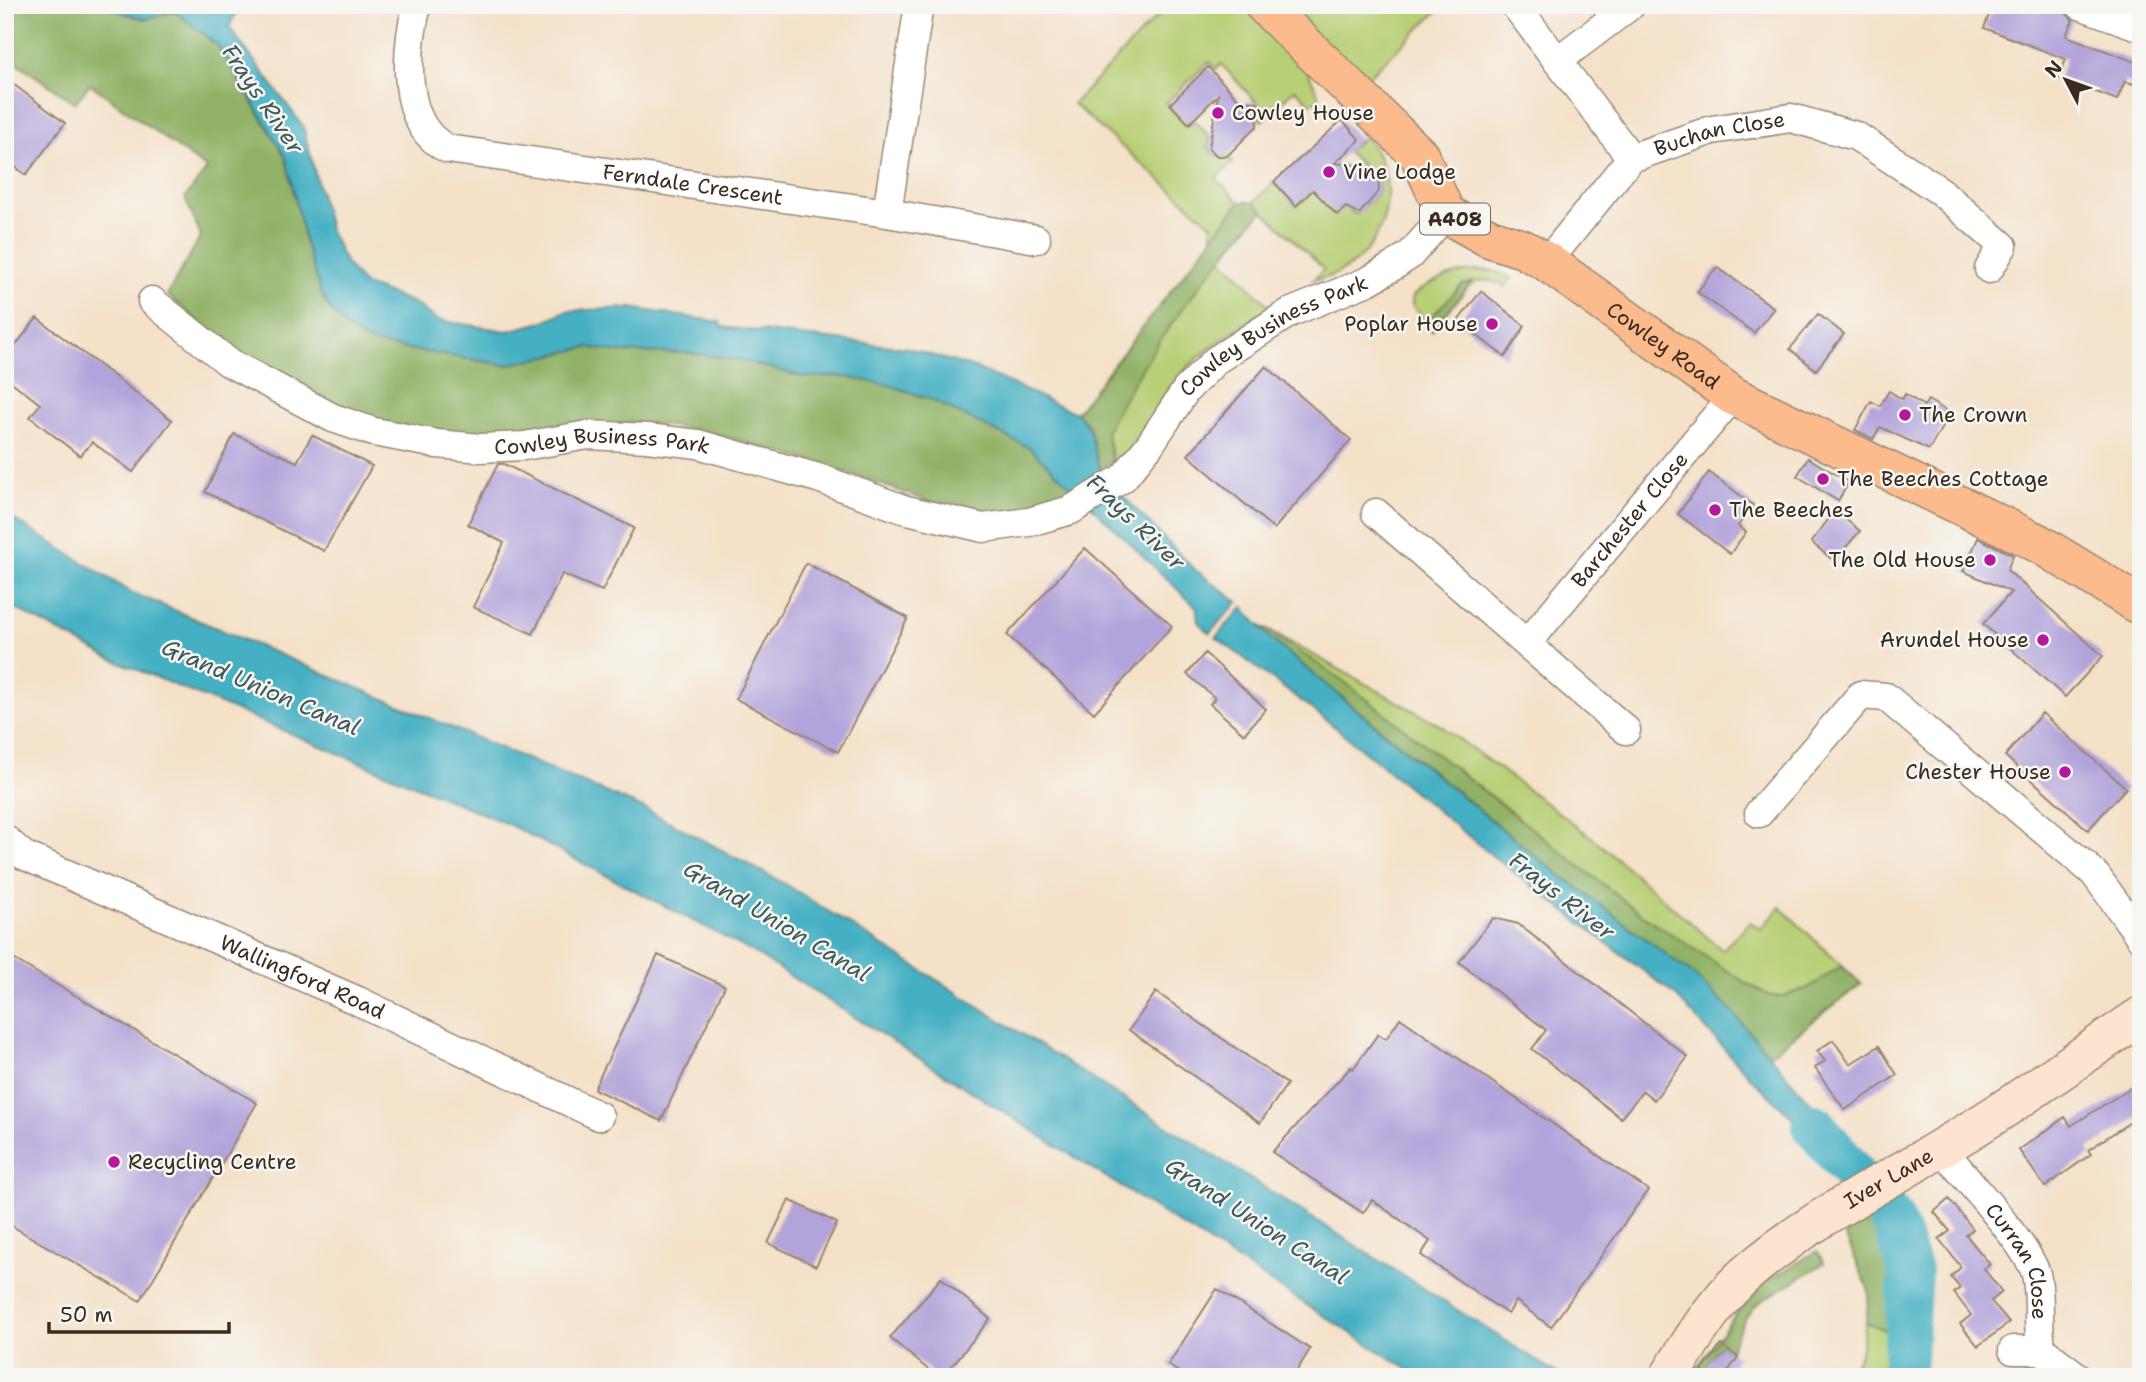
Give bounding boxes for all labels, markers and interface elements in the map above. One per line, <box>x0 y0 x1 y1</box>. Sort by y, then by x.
water label: Frays River <box>215 38 311 161</box>
north arrow <box>2030 46 2100 116</box>
text: N <box>2039 55 2068 83</box>
place label: Cowley House <box>1232 99 1374 127</box>
marker: Cowley House <box>1210 105 1226 121</box>
street label: Buchan Close <box>1650 105 1787 163</box>
street label: Ferndale Crescent <box>601 158 785 212</box>
place label: Vine Lodge <box>1343 158 1456 186</box>
marker: Vine Lodge <box>1321 164 1337 180</box>
road number: A408 <box>1420 204 1490 234</box>
street label: Cowley Business Park <box>1173 269 1372 403</box>
street label: Cowley Road <box>1601 295 1725 396</box>
place label: Poplar House <box>1344 310 1478 338</box>
marker: Poplar House <box>1484 316 1500 332</box>
place label: The Crown <box>1919 401 2028 429</box>
marker: The Crown <box>1897 407 1913 423</box>
street label: Cowley Business Park <box>494 421 713 461</box>
street label: Barchester Close <box>1565 446 1695 594</box>
place label: The Beeches Cottage <box>1837 465 2049 493</box>
water label: Frays River <box>1080 467 1193 578</box>
marker: The Beeches Cottage <box>1815 471 1831 487</box>
place label: The Beeches <box>1729 496 1854 524</box>
marker: The Beeches <box>1707 502 1723 518</box>
place label: The Old House <box>1828 546 1976 574</box>
marker: The Old House <box>1982 552 1998 568</box>
place label: Arundel House <box>1880 626 2029 654</box>
water label: Grand Union Canal <box>157 632 365 742</box>
marker: Arundel House <box>2035 632 2051 648</box>
place label: Chester House <box>1905 758 2051 786</box>
marker: Chester House <box>2057 764 2073 780</box>
water label: Frays River <box>1503 845 1622 948</box>
water label: Grand Union Canal <box>678 853 876 989</box>
street label: Wallingford Road <box>216 929 390 1026</box>
street label: Iver Lane <box>1839 1142 1939 1216</box>
place label: Recycling Centre <box>128 1148 297 1176</box>
water label: Grand Union Canal <box>1160 1151 1354 1291</box>
marker: Recycling Centre <box>106 1154 122 1170</box>
street label: Curran Close <box>1979 1197 2053 1320</box>
scale bar <box>49 1291 229 1335</box>
text: 50 m <box>60 1301 113 1329</box>

